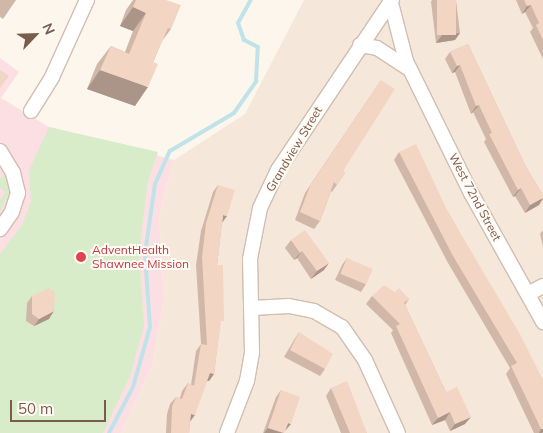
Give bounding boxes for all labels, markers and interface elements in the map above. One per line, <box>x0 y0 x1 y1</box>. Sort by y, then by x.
north arrow <box>10 10 60 60</box>
text: N <box>38 20 59 37</box>
street label: Grandview Street <box>263 104 325 194</box>
street label: West 72nd Street <box>446 151 504 243</box>
place label: AdventHealth Shawnee Mission <box>92 243 189 271</box>
marker: AdventHealth Shawnee Mission <box>74 250 88 264</box>
scale bar <box>12 390 109 422</box>
text: 50 m <box>18 399 53 418</box>

